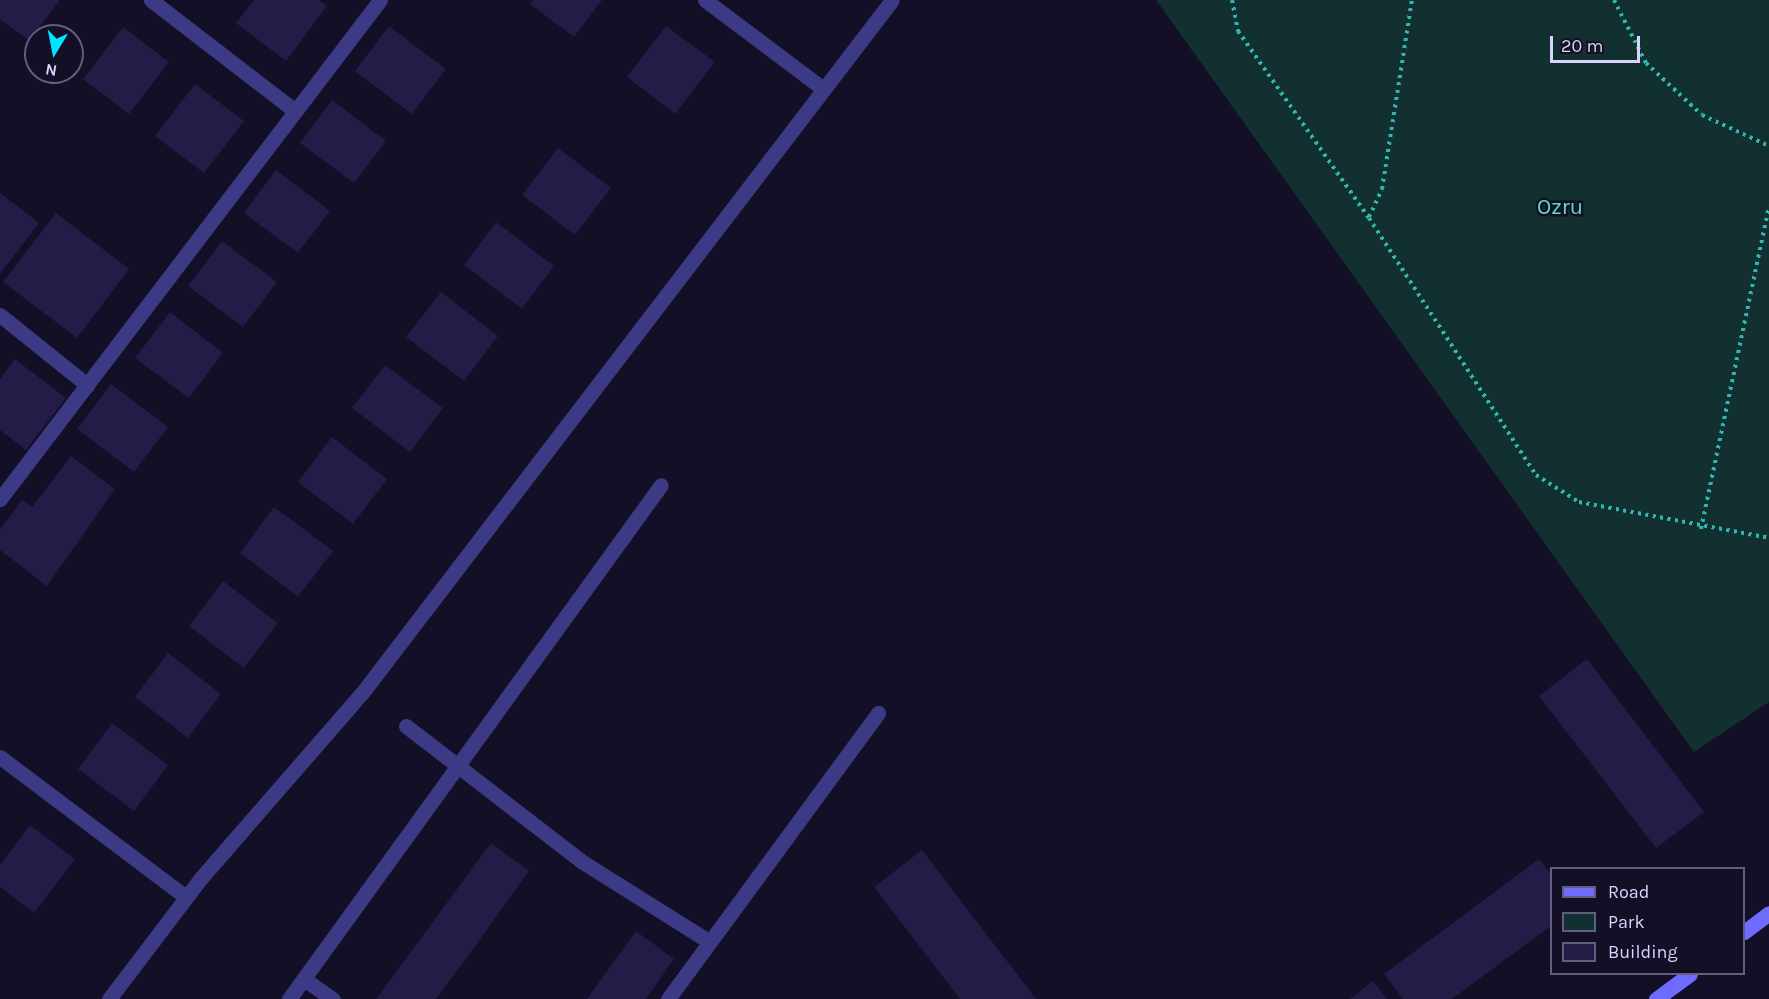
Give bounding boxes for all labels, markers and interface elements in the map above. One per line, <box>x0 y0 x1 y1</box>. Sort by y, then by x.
north arrow <box>24 24 84 84</box>
scale bar <box>1553 24 1643 62</box>
text: 20 m <box>1561 35 1603 57</box>
text: N <box>44 60 58 81</box>
park label: Ozru <box>1537 195 1583 221</box>
legend <box>1550 867 1745 975</box>
text: Road <box>1608 881 1649 903</box>
text: Park <box>1608 911 1645 933</box>
text: Building <box>1608 941 1678 963</box>

